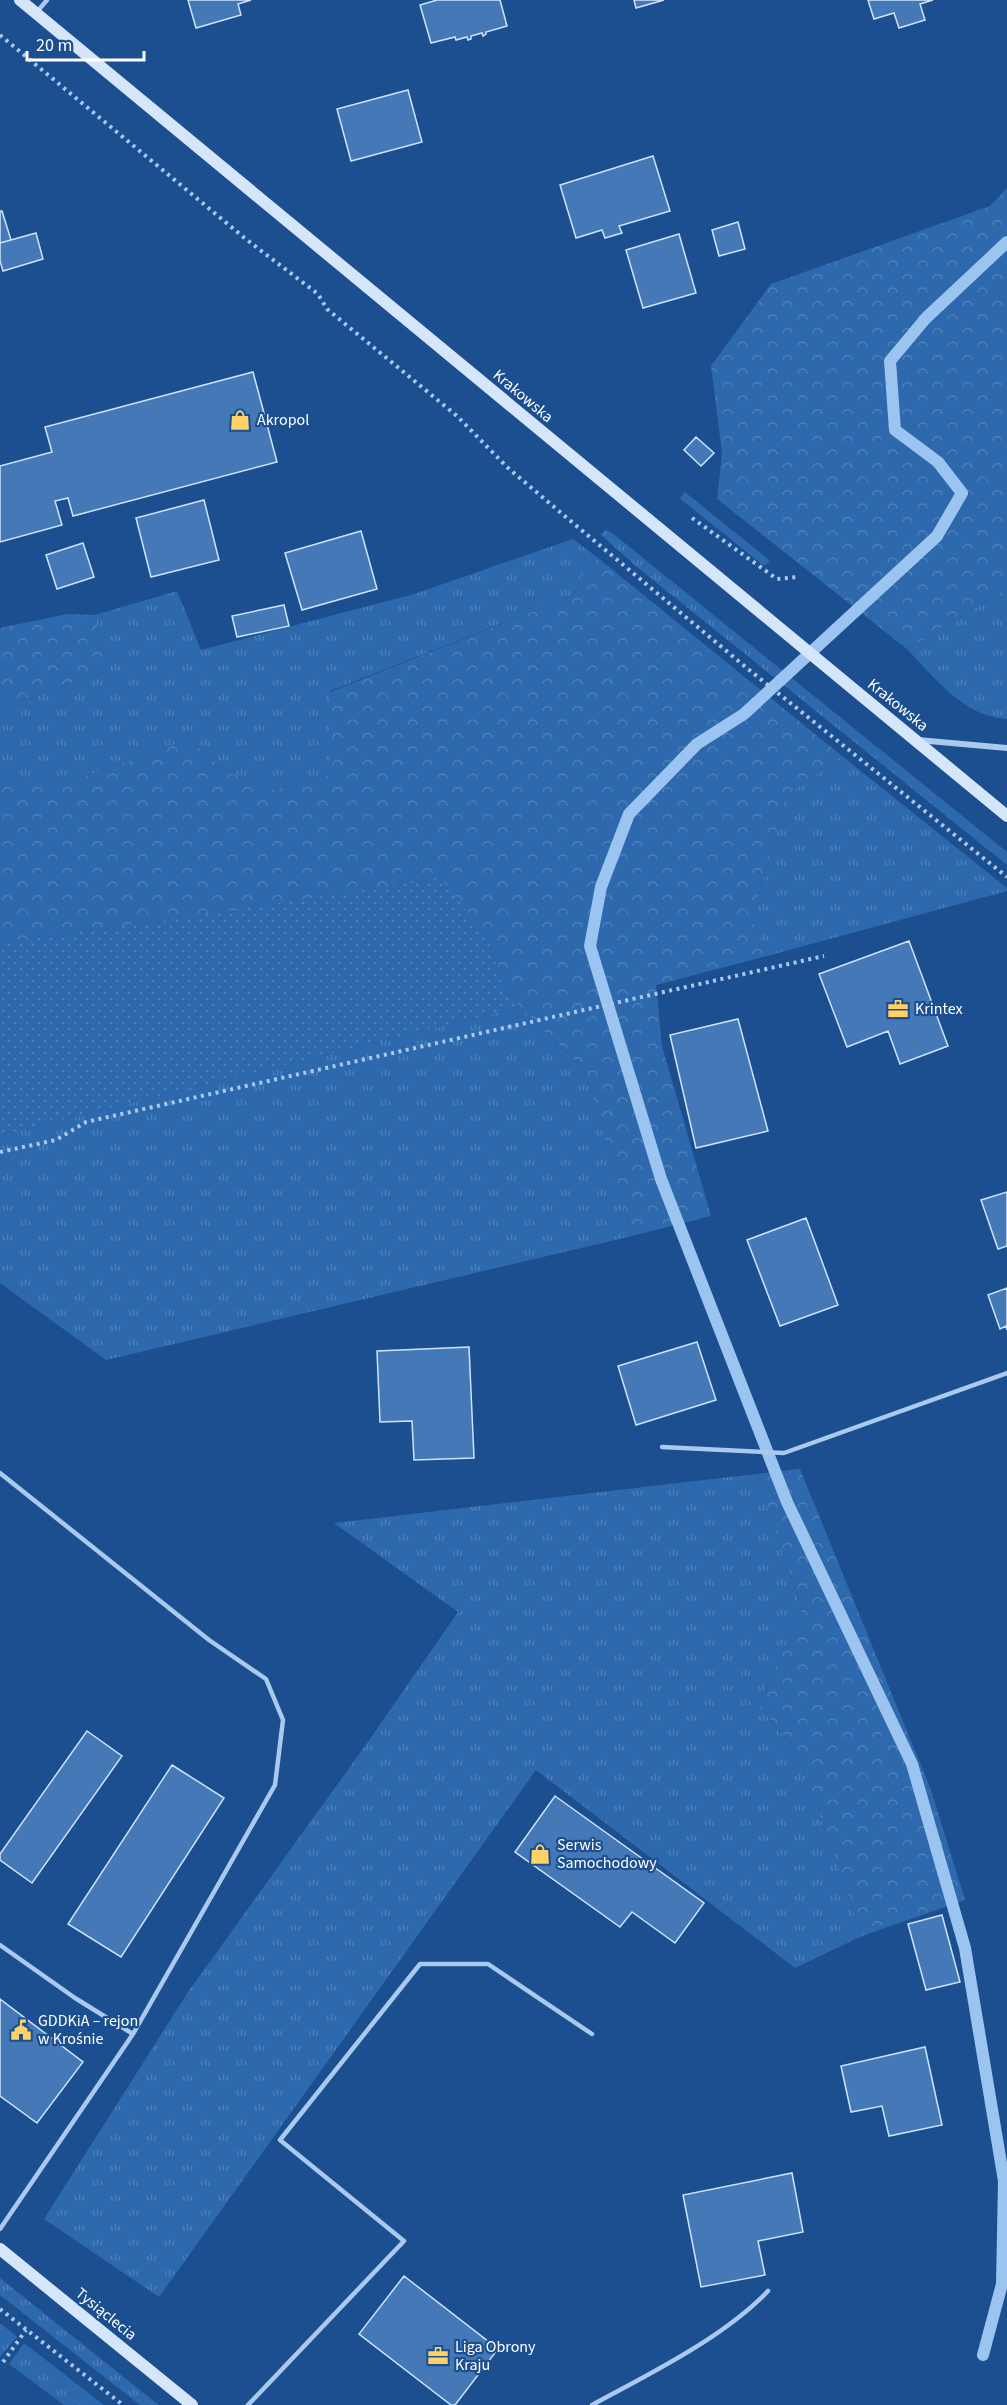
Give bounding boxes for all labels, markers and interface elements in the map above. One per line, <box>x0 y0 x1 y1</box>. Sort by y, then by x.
scale bar <box>27 24 144 62</box>
text: 20 m <box>36 33 72 58</box>
street label: Krakowska <box>488 364 558 428</box>
shop icon: Akropol <box>228 408 252 432</box>
place label: Akropol <box>257 409 309 431</box>
street label: Krakowska <box>863 674 933 736</box>
office icon: Krintex <box>886 997 910 1021</box>
place label: Krintex <box>915 998 963 1020</box>
place label: Serwis Samochodowy <box>557 1834 657 1874</box>
shop icon: Serwis Samochodowy <box>528 1842 552 1866</box>
place label: GDDKiA – rejon w Krośnie <box>38 2010 138 2050</box>
public building icon: GDDKiA – rejon w Krośnie <box>9 2018 33 2042</box>
street label: Tysiąclecia <box>71 2283 141 2345</box>
place label: Liga Obrony Kraju <box>455 2336 536 2376</box>
office icon: Liga Obrony Kraju <box>426 2344 450 2368</box>

